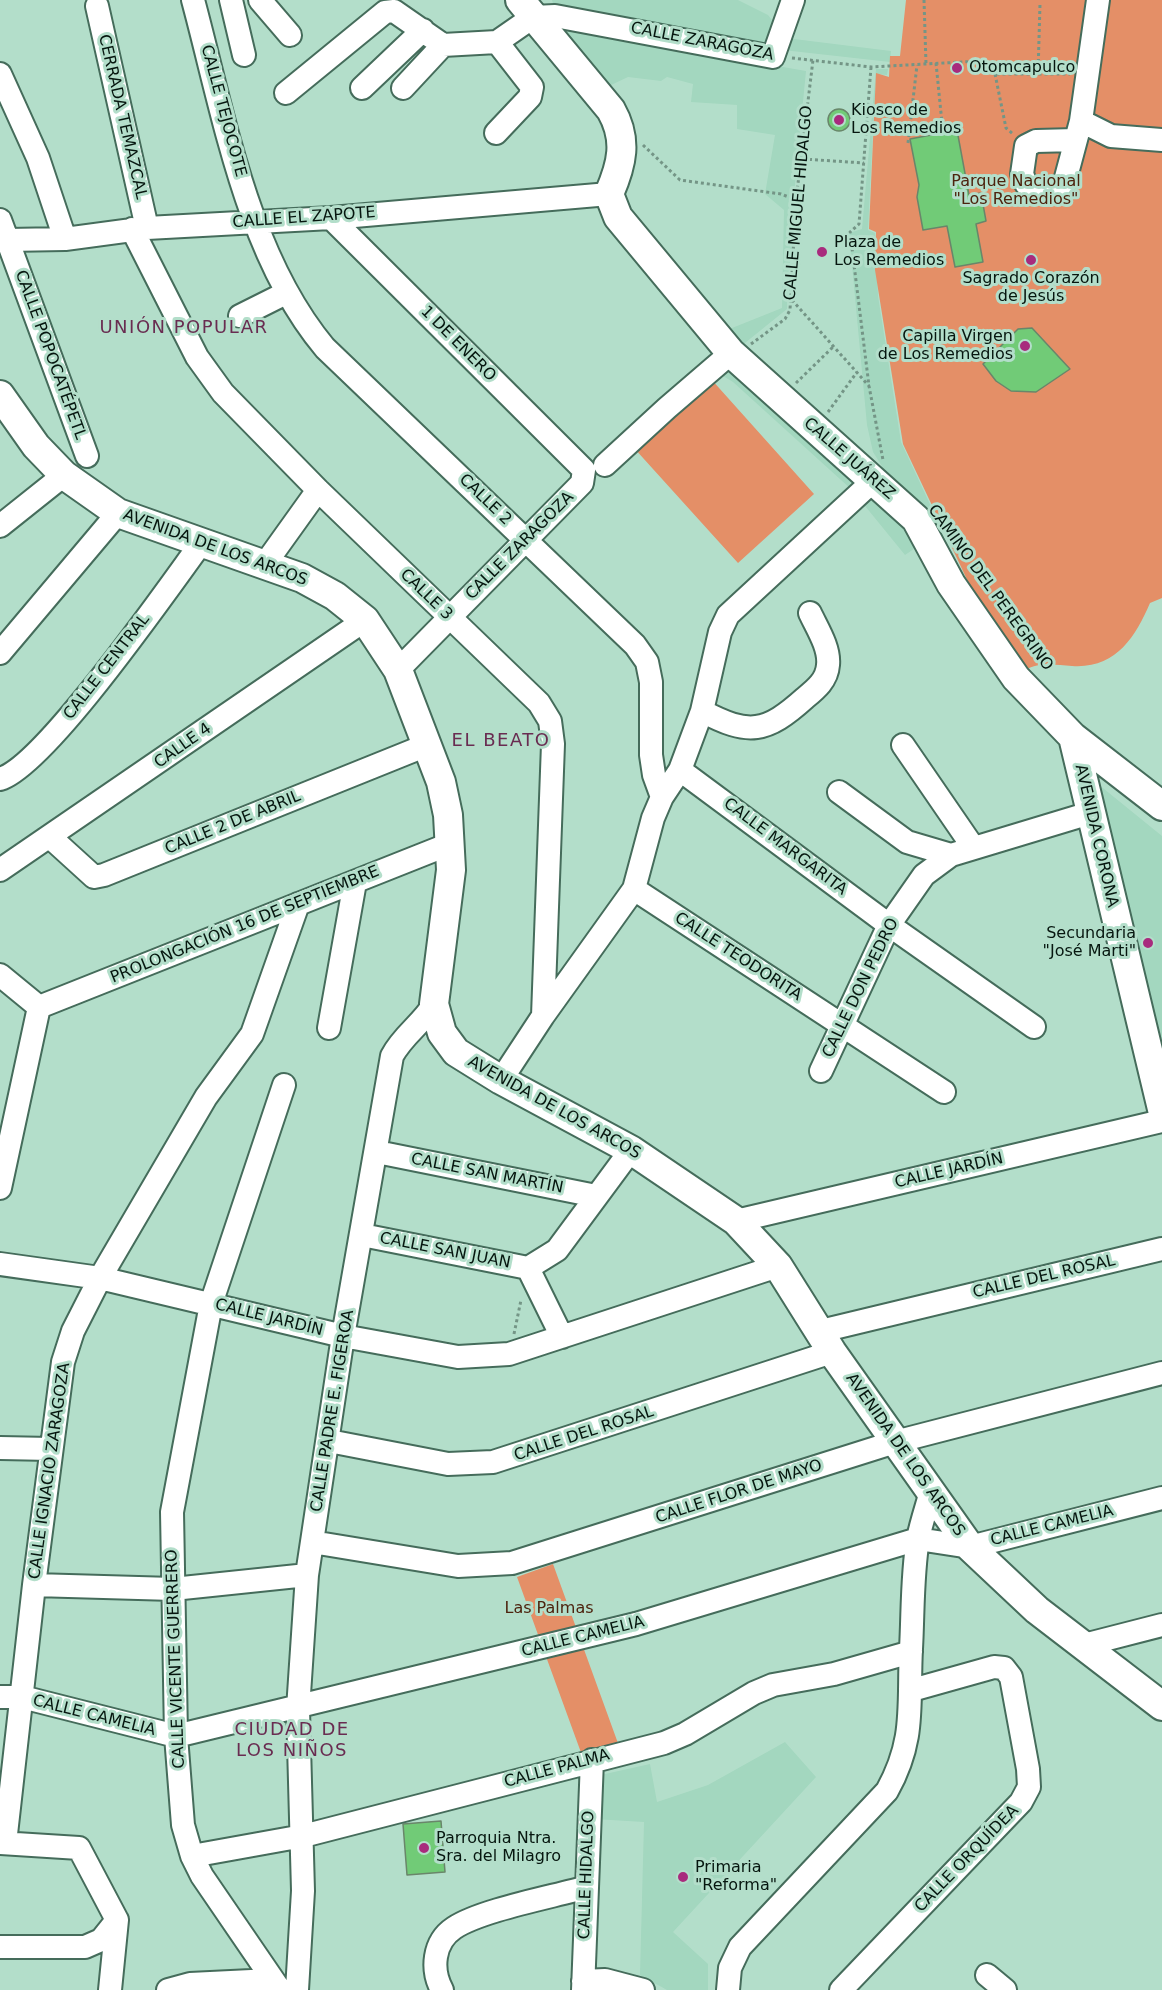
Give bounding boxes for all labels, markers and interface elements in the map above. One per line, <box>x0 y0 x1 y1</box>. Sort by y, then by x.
street label: CALLE ZARAGOZA <box>629 19 775 65</box>
street label: CERRADA TEMAZCAL <box>94 33 150 201</box>
street label: CALLE TEJOCOTE <box>196 43 250 179</box>
place label: Otomcapulco <box>969 58 1075 78</box>
marker: Otomcapulco <box>950 61 964 75</box>
place label: Kiosco de Los Remedios <box>851 101 961 139</box>
street label: CALLE MIGUEL HIDALGO <box>781 105 817 301</box>
marker: Kiosco de Los Remedios <box>832 113 846 127</box>
park label: Parque Nacional "Los Remedios" <box>951 172 1081 210</box>
street label: CALLE EL ZAPOTE <box>232 203 376 233</box>
place label: Plaza de Los Remedios <box>834 233 944 271</box>
marker: Plaza de Los Remedios <box>815 245 829 259</box>
marker: Sagrado Corazón de Jesús <box>1024 253 1038 267</box>
street label: CALLE POPOCATÉPETL <box>10 268 90 442</box>
place label: Sagrado Corazón de Jesús <box>962 269 1100 307</box>
street label: 1 DE ENERO <box>416 302 500 386</box>
district label: UNIÓN POPULAR <box>99 317 269 339</box>
place label: Capilla Virgen de Los Remedios <box>878 327 1013 365</box>
marker: Capilla Virgen de Los Remedios <box>1018 339 1032 353</box>
street label: CALLE JUÁREZ <box>799 414 899 504</box>
street label: CALLE 2 <box>455 470 515 530</box>
street label: CALLE ZARAGOZA <box>462 488 578 604</box>
street label: CAMINO DEL PEREGRINO <box>923 501 1057 675</box>
street label: AVENIDA DE LOS ARCOS <box>120 506 310 590</box>
street label: CALLE 3 <box>396 565 456 625</box>
street label: CALLE CENTRAL <box>60 610 154 724</box>
street label: CALLE 4 <box>151 719 215 773</box>
district label: EL BEATO <box>452 730 550 752</box>
street label: AVENIDA CORONA <box>1070 763 1122 909</box>
street label: CALLE 2 DE ABRIL <box>162 787 304 859</box>
street label: CALLE MARGARITA <box>719 794 851 900</box>
street label: PROLONGACIÓN 16 DE SEPTIEMBRE <box>108 862 382 988</box>
street label: CALLE TEODORITA <box>671 909 805 1005</box>
street label: CALLE DON PEDRO <box>819 915 903 1061</box>
place label: Secundaria "José Marti" <box>1043 924 1136 962</box>
marker: Secundaria "José Marti" <box>1141 936 1155 950</box>
street label: AVENIDA DE LOS ARCOS <box>464 1052 644 1164</box>
street label: CALLE JARDÍN <box>893 1149 1005 1193</box>
street label: CALLE SAN MARTÍN <box>409 1150 565 1198</box>
street label: CALLE SAN JUAN <box>378 1229 512 1273</box>
street label: CALLE DEL ROSAL <box>971 1251 1117 1303</box>
street label: CALLE JARDÍN <box>213 1295 325 1341</box>
street label: CALLE PADRE E. FIGEROA <box>308 1309 358 1513</box>
street label: CALLE IGNACIO ZARAGOZA <box>25 1362 75 1580</box>
street label: AVENIDA DE LOS ARCOS <box>841 1370 969 1540</box>
street label: CALLE DEL ROSAL <box>512 1402 656 1466</box>
street label: CALLE FLOR DE MAYO <box>653 1456 825 1528</box>
street label: CALLE CAMELIA <box>989 1501 1115 1551</box>
street label: CALLE VICENTE GUERRERO <box>163 1549 189 1769</box>
park label: Las Palmas <box>504 1599 594 1619</box>
street label: CALLE CAMELIA <box>520 1612 646 1662</box>
street label: CALLE CAMELIA <box>31 1691 157 1741</box>
district label: CIUDAD DE LOS NIÑOS <box>234 1719 350 1762</box>
street label: CALLE PALMA <box>502 1746 612 1792</box>
street label: CALLE ORQUÍDEA <box>911 1802 1023 1916</box>
street label: CALLE HIDALGO <box>575 1810 599 1940</box>
place label: Parroquia Ntra. Sra. del Milagro <box>436 1829 561 1867</box>
marker: Parroquia Ntra. Sra. del Milagro <box>417 1841 431 1855</box>
place label: Primaria "Reforma" <box>695 1858 777 1896</box>
marker: Primaria "Reforma" <box>676 1870 690 1884</box>

